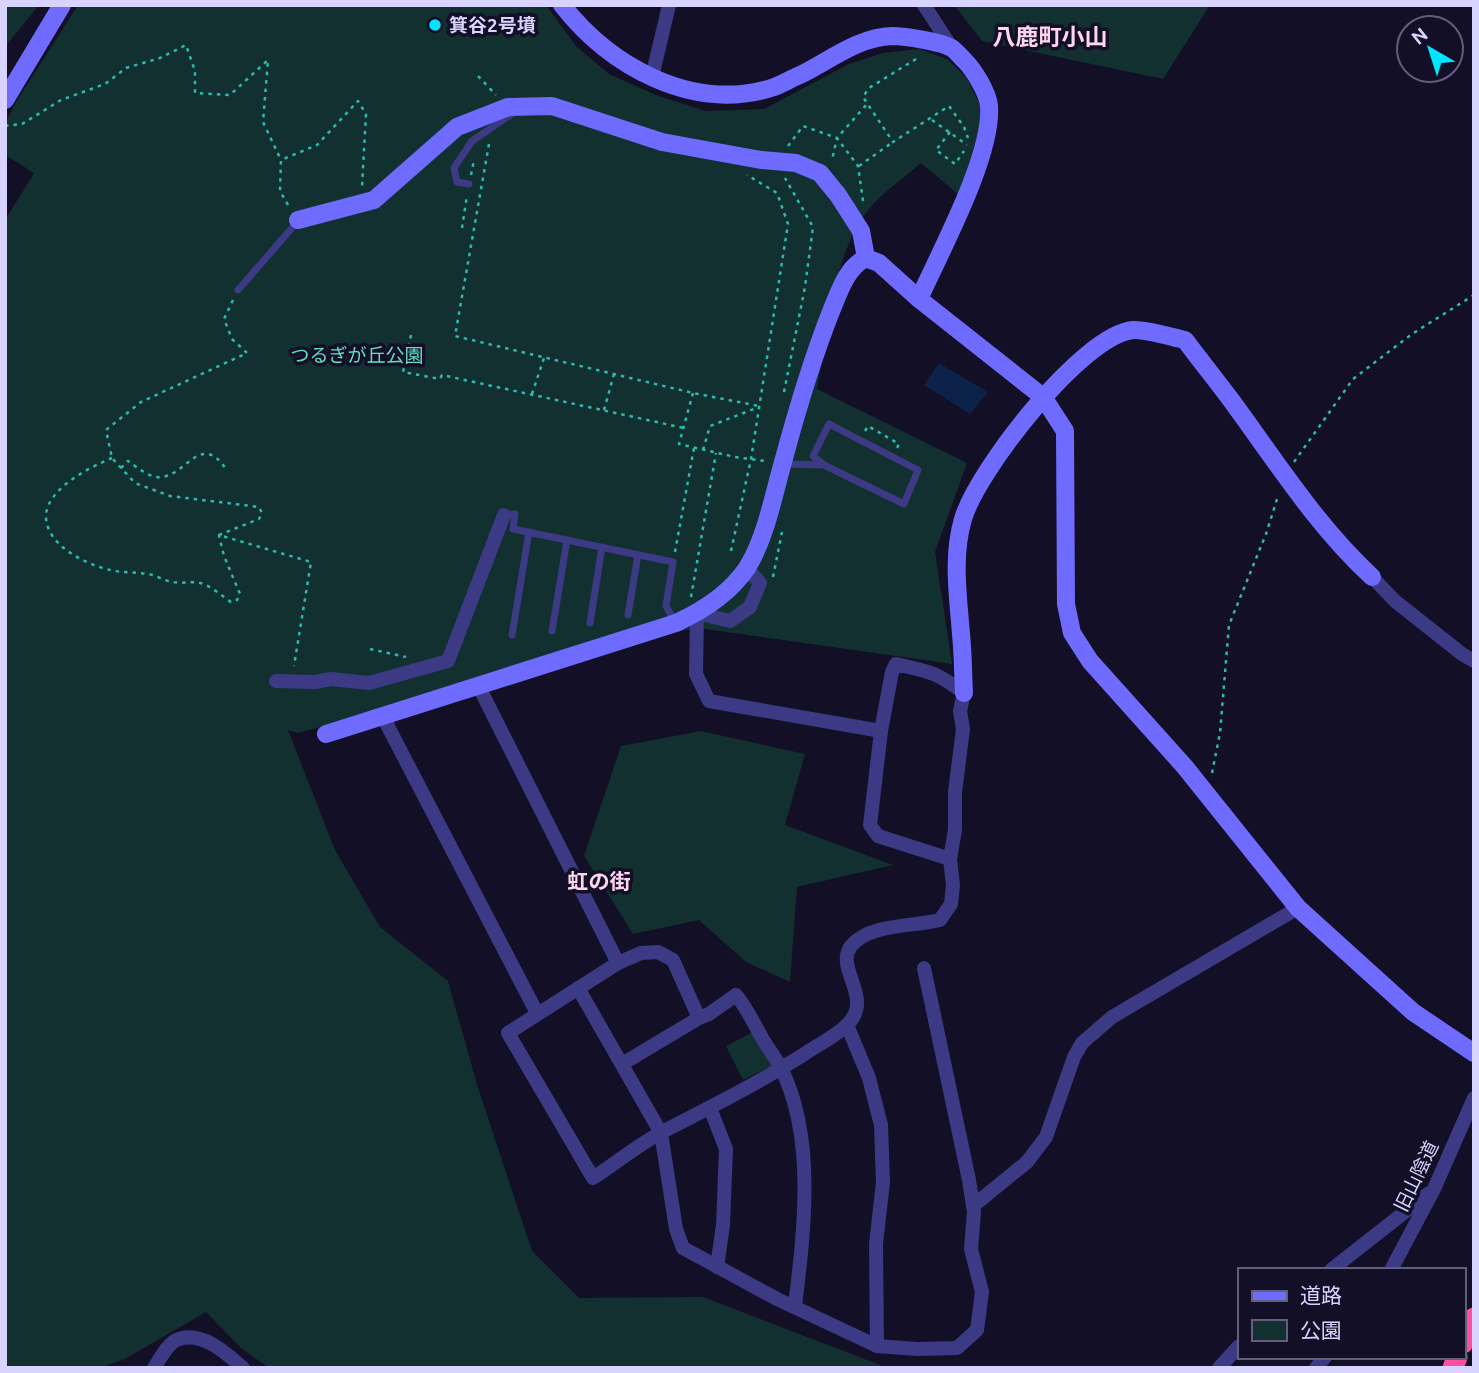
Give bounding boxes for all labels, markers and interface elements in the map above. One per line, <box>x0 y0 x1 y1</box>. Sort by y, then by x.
place label: 箕谷2号墳 <box>449 14 536 36</box>
north arrow <box>1395 14 1465 84</box>
marker: 箕谷2号墳 <box>427 17 443 33</box>
text: N <box>1407 23 1432 49</box>
district label: 八鹿町小山 <box>993 24 1108 49</box>
park label: つるぎが丘公園 <box>290 344 424 366</box>
district label: 虹の街 <box>568 869 631 893</box>
street label: 旧山陰道 <box>1389 1137 1443 1215</box>
legend <box>1238 1268 1465 1359</box>
text: 道路 <box>1300 1283 1342 1307</box>
text: 公園 <box>1300 1318 1342 1342</box>

